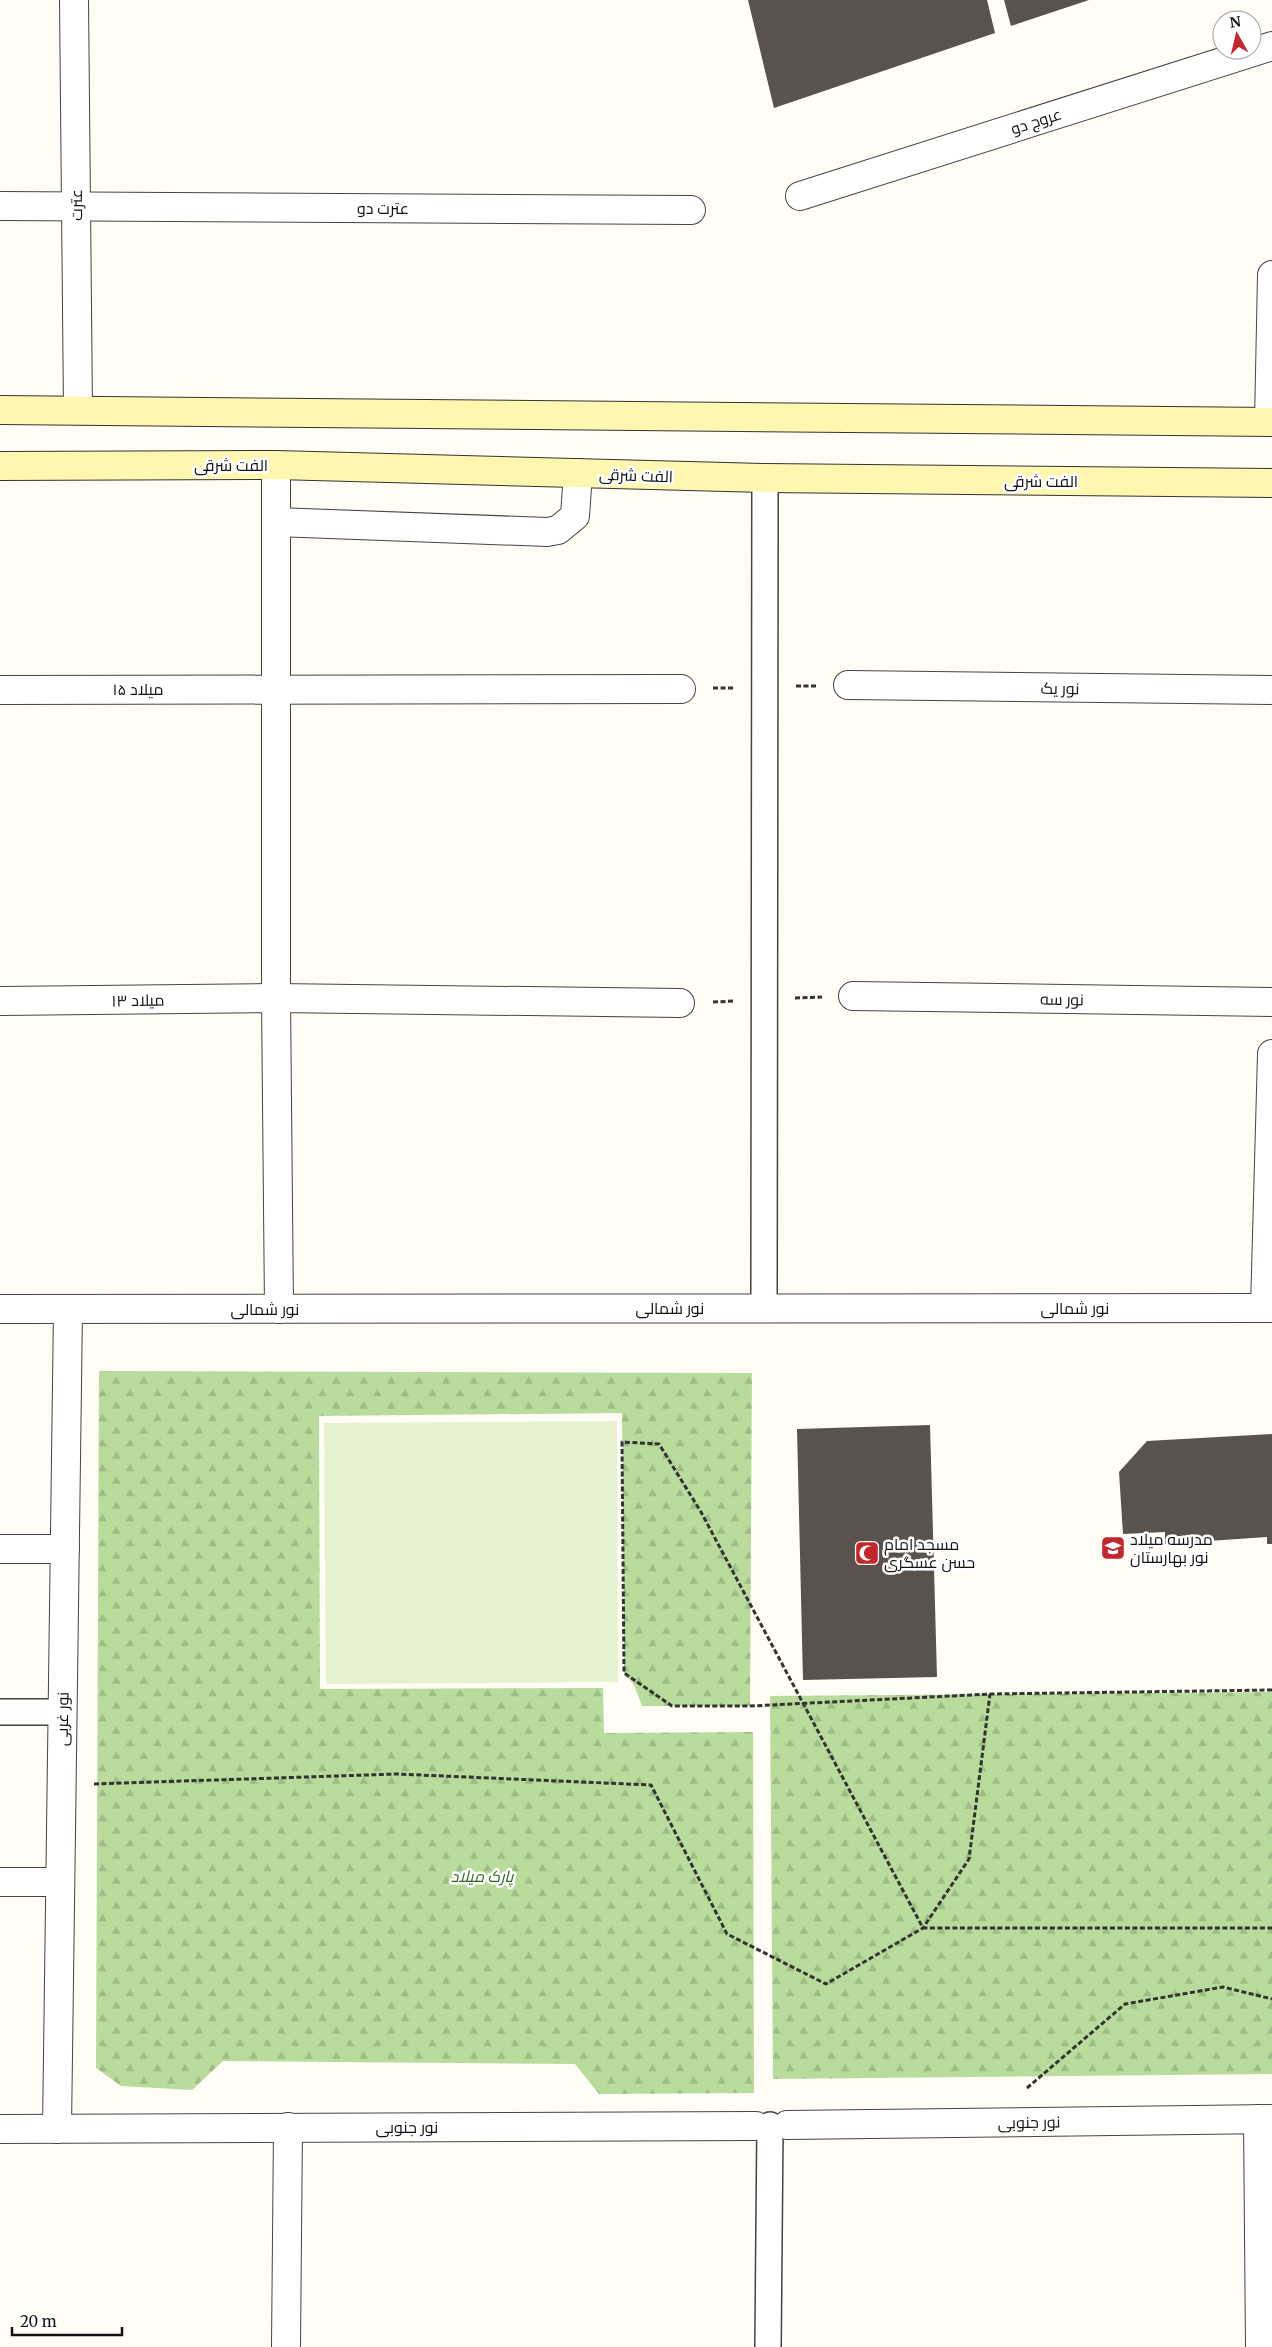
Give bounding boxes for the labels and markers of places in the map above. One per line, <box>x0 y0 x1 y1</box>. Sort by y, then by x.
place label: مدرسه میلاد نور بهارستان <box>1130 1529 1213 1568</box>
place label: مسجد امام حسن عسگری <box>884 1534 975 1573</box>
school or university icon: مدرسه میلاد نور بهارستان <box>1100 1535 1126 1561</box>
mosque icon: مسجد امام حسن عسگری <box>854 1540 880 1566</box>

